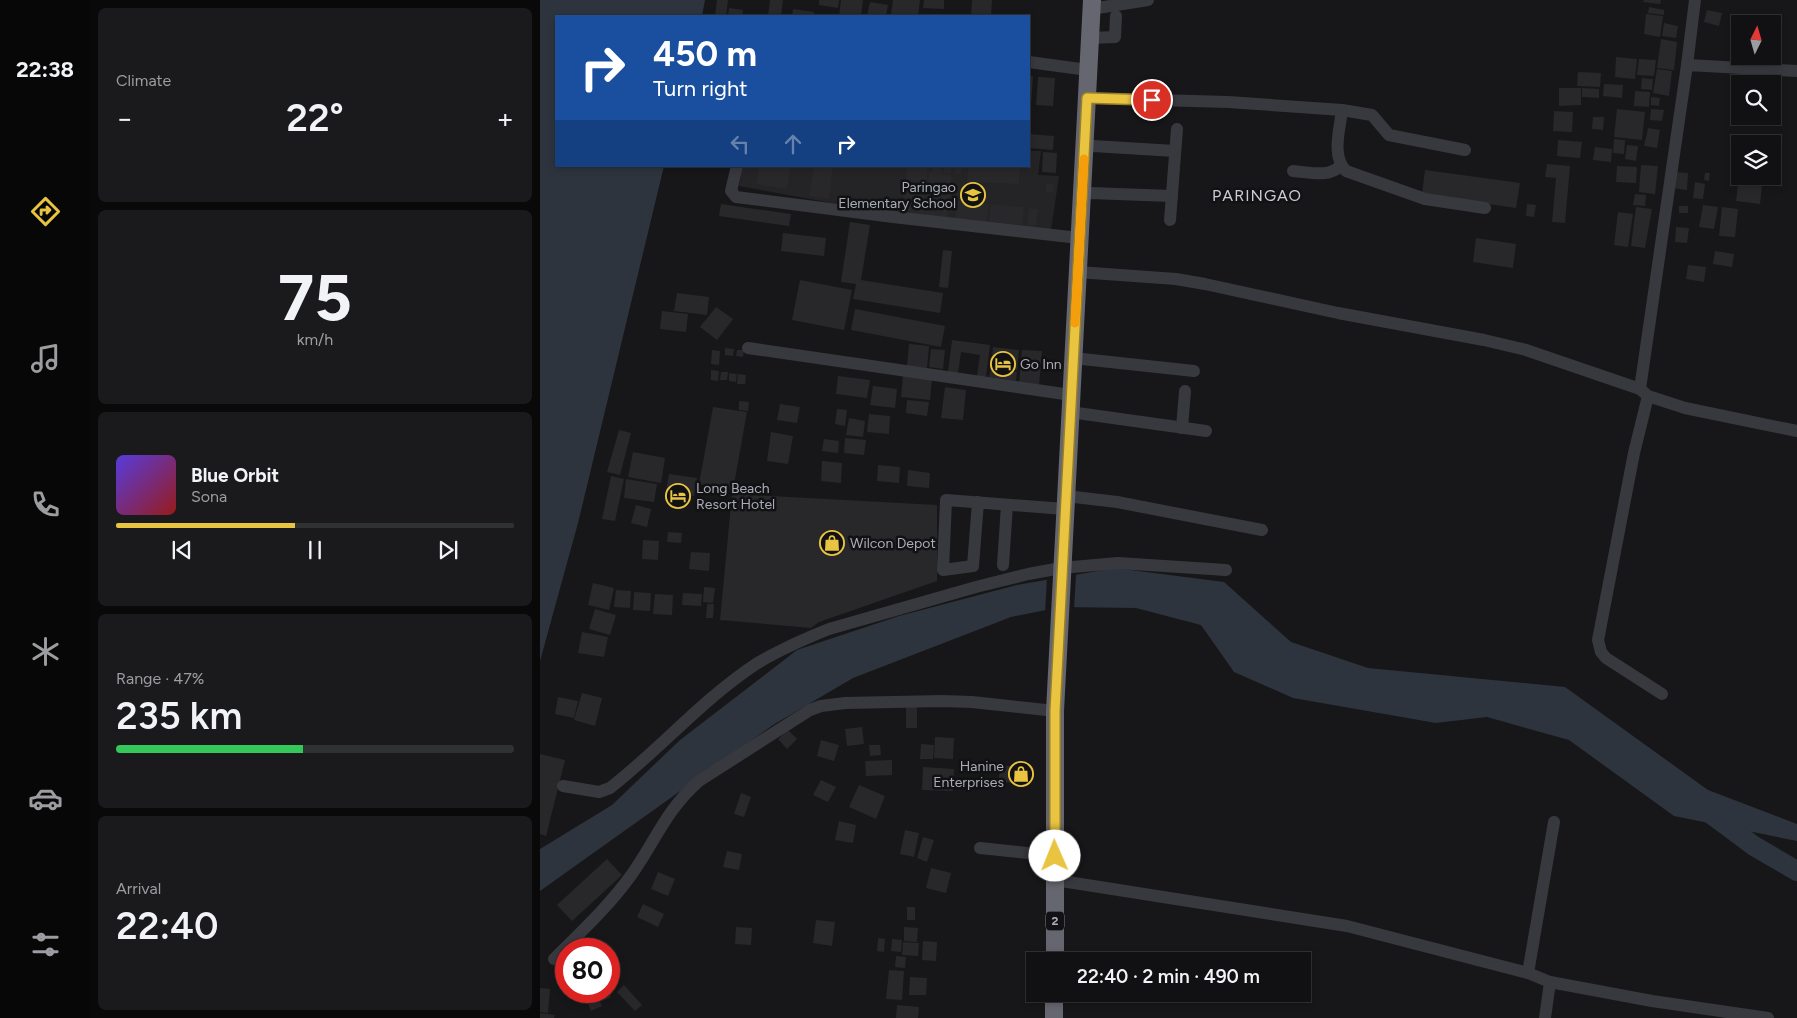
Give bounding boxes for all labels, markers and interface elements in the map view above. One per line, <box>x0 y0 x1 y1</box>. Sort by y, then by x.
north arrow <box>1731 15 1781 65</box>
map controls <box>1731 15 1781 185</box>
text: 450 m <box>653 33 757 75</box>
icon: right <box>570 35 635 100</box>
text: 22:38 <box>16 56 74 83</box>
text: Climate <box>116 71 171 90</box>
text: Turn right <box>653 75 748 102</box>
button: search <box>1731 75 1781 125</box>
pin <box>1131 79 1173 121</box>
icon: arrive <box>1138 86 1166 114</box>
text: 22° <box>286 95 344 141</box>
text: − <box>116 101 133 135</box>
text: + <box>497 101 514 135</box>
icon: left <box>726 130 754 158</box>
icon: ahead <box>779 130 807 158</box>
icon: right <box>832 130 860 158</box>
button: layers <box>1731 135 1781 185</box>
place label: Paringao Elementary School <box>838 179 956 212</box>
school or university icon: Paringao Elementary School <box>960 182 986 208</box>
district label: PARINGAO <box>1212 186 1302 205</box>
icon: directions <box>28 194 63 229</box>
text: 75 <box>278 258 352 336</box>
text: km/h <box>297 330 333 349</box>
icon: music <box>28 341 63 376</box>
hotel icon: Go Inn <box>990 351 1016 377</box>
place label: Go Inn <box>1020 356 1062 373</box>
text: Blue Orbit <box>191 464 279 487</box>
place label: Long Beach Resort Hotel <box>696 480 775 513</box>
hotel icon: Long Beach Resort Hotel <box>665 483 691 509</box>
icon: phone <box>28 487 63 522</box>
text: Sona <box>191 487 227 506</box>
shop icon: Wilcon Depot <box>819 530 845 556</box>
place label: Wilcon Depot <box>850 535 936 552</box>
icon: previous <box>168 536 196 564</box>
icon: pause <box>301 536 329 564</box>
icon: next <box>434 536 462 564</box>
icon: climate <box>28 634 63 669</box>
text: Range · 47% <box>116 669 204 688</box>
text: 235 km <box>116 693 242 739</box>
place label: Hanine Enterprises <box>933 758 1004 791</box>
shop icon: Hanine Enterprises <box>1008 761 1034 787</box>
icon: car <box>28 781 63 816</box>
position arrow <box>1028 829 1080 881</box>
text: Arrival <box>116 879 161 898</box>
text: 22:40 <box>116 903 219 949</box>
road number: 2 <box>1046 911 1064 930</box>
icon: filters <box>28 927 63 962</box>
speed limit sign: 80 <box>555 938 620 1003</box>
text: 22:40 · 2 min · 490 m <box>1077 965 1260 988</box>

